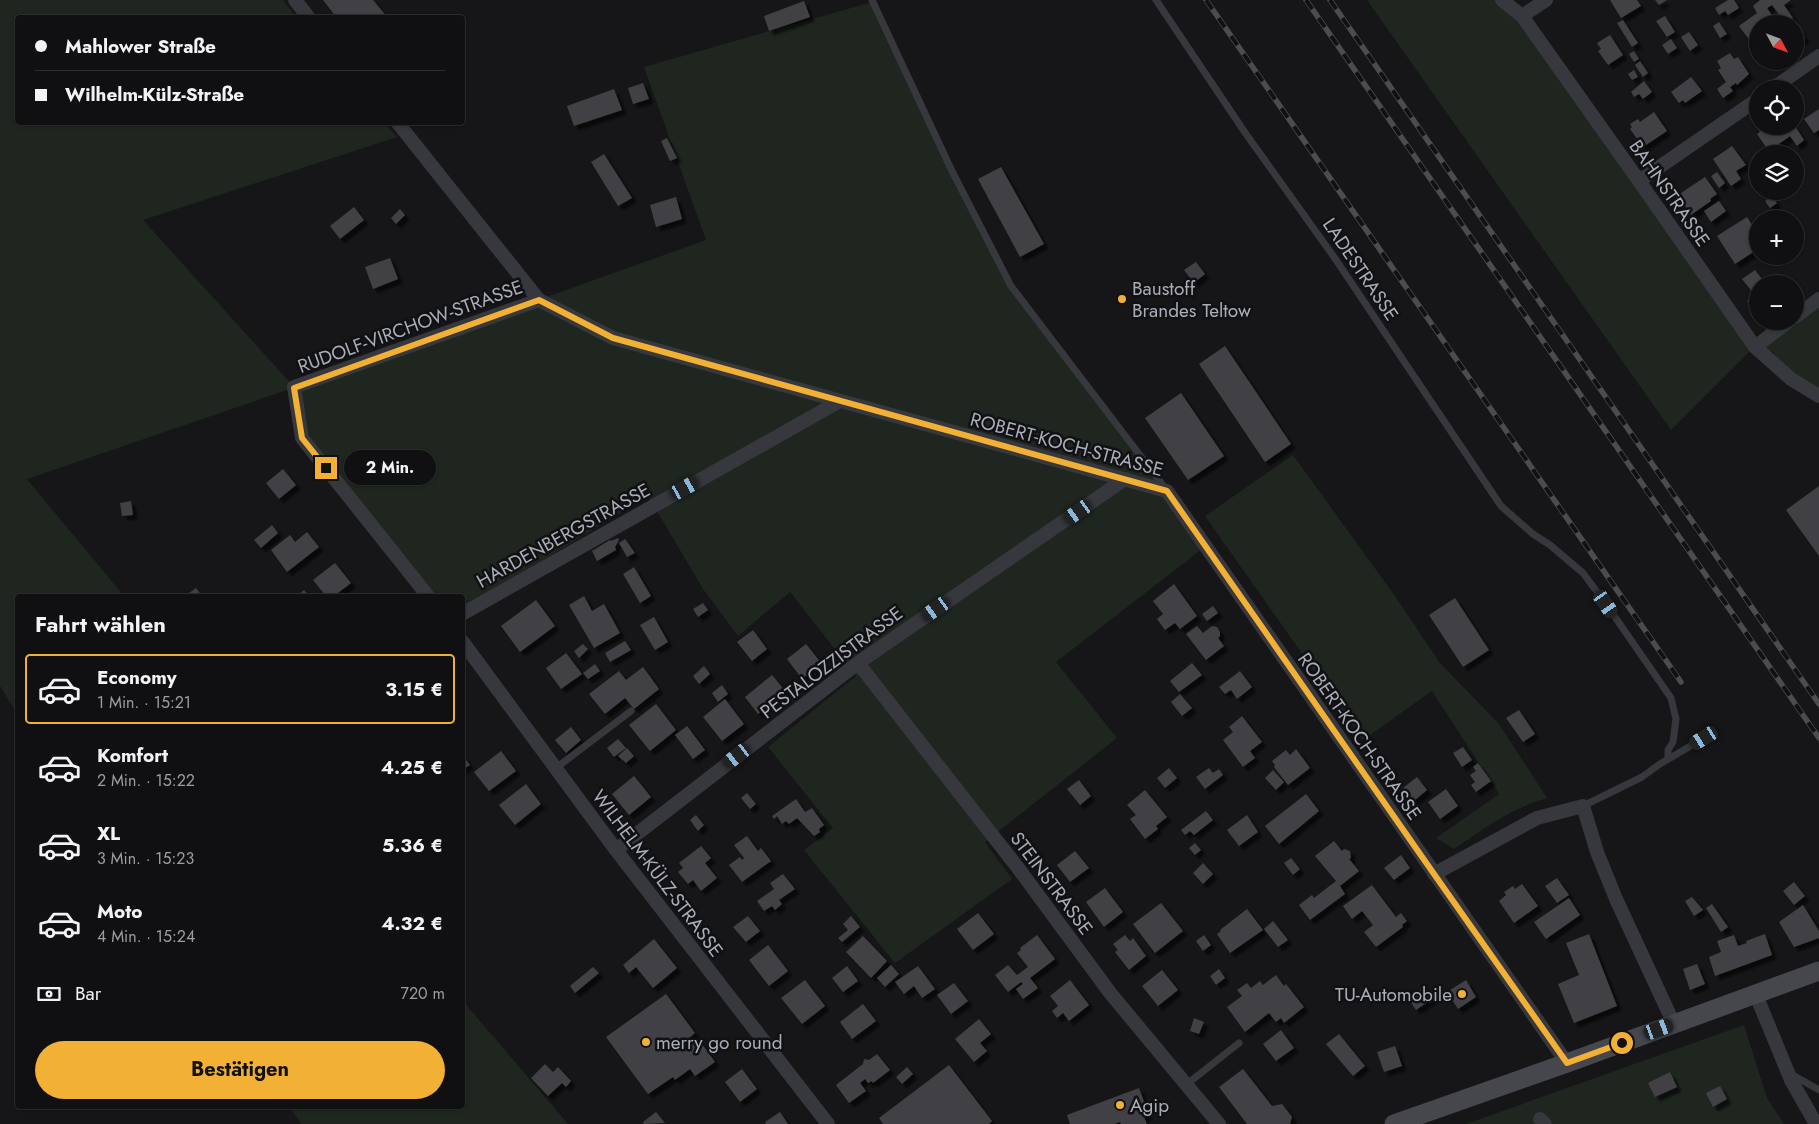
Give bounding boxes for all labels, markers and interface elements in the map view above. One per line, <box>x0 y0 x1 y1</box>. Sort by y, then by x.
north arrow <box>1749 15 1804 70</box>
map controls <box>1749 15 1804 330</box>
text: Mahlower Straße <box>65 33 216 60</box>
button: locate <box>1749 80 1804 135</box>
text: Wilhelm-Külz-Straße <box>65 81 244 108</box>
street label: BAHNSTRASSE <box>1623 134 1716 252</box>
button: layers <box>1749 145 1804 200</box>
button: + <box>1749 210 1804 265</box>
street label: LADESTRASSE <box>1316 213 1405 326</box>
street label: RUDOLF-VIRCHOW-STRASSE <box>294 273 527 380</box>
place label: Baustoff Brandes Teltow <box>1132 275 1251 324</box>
button: − <box>1749 275 1804 330</box>
marker: Baustoff Brandes Teltow <box>1116 293 1128 305</box>
street label: ROBERT-KOCH-STRASSE <box>967 406 1167 483</box>
callout: 2 Min. <box>344 450 436 486</box>
text: 2 Min. <box>366 456 414 479</box>
route end <box>315 457 337 479</box>
car <box>668 474 701 502</box>
street label: HARDENBERGSTRASSE <box>471 476 655 595</box>
car <box>1061 497 1094 527</box>
car <box>1591 587 1620 621</box>
car <box>919 594 952 624</box>
street label: PESTALOZZISTRASSE <box>754 600 908 725</box>
text: Fahrt wählen <box>35 608 166 640</box>
street label: ROBERT-KOCH-STRASSE <box>1291 647 1428 826</box>
text: Economy <box>97 664 177 691</box>
icon: car <box>37 667 82 712</box>
text: 3.15 € <box>385 676 443 703</box>
text: 1 Min. · 15:21 <box>97 691 191 714</box>
car <box>1687 724 1720 752</box>
car <box>720 741 753 771</box>
text: Komfort <box>97 742 168 769</box>
icon: car <box>37 745 82 790</box>
text: 4.25 € <box>381 754 443 781</box>
text: 2 Min. · 15:22 <box>97 769 195 792</box>
street label: WILHELM-KÜLZ-STRASSE <box>586 784 730 963</box>
text: XL <box>97 820 120 847</box>
icon: car <box>37 823 82 868</box>
street label: STEINSTRASSE <box>1004 826 1099 940</box>
text: 5.36 € <box>382 832 443 859</box>
text: 3 Min. · 15:23 <box>97 847 194 870</box>
text: Moto <box>97 898 142 925</box>
icon: car <box>37 901 82 946</box>
text: 4.32 € <box>381 910 443 937</box>
text: 4 Min. · 15:24 <box>97 925 195 948</box>
icon: cash <box>35 980 63 1008</box>
text: Bar <box>75 980 101 1007</box>
place label: TU-Automobile <box>1335 981 1452 1008</box>
text: 720 m <box>401 982 445 1005</box>
marker: TU-Automobile <box>1456 988 1468 1000</box>
car <box>1642 1017 1675 1041</box>
place label: merry go round <box>656 1029 783 1056</box>
route start <box>1611 1032 1633 1054</box>
marker: merry go round <box>640 1036 652 1048</box>
button: Bestätigen <box>35 1041 445 1099</box>
place label: Agip <box>1130 1092 1169 1119</box>
marker: Agip <box>1114 1099 1126 1111</box>

